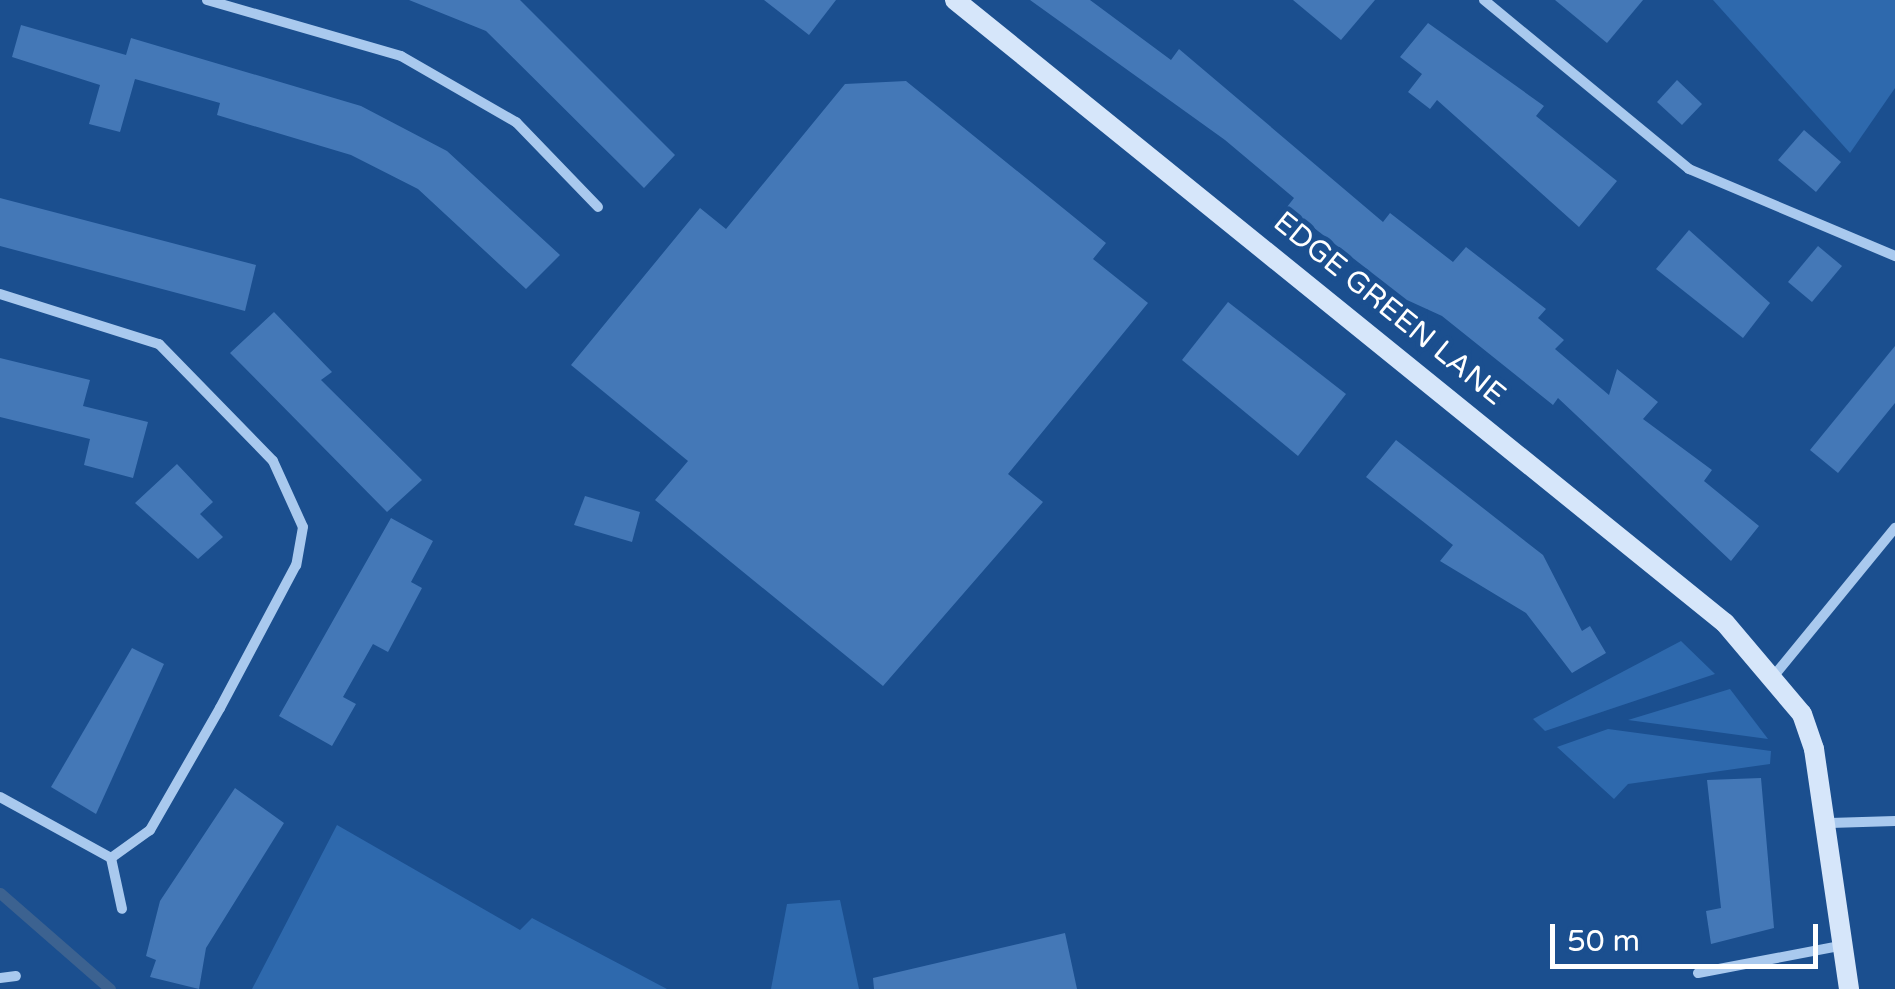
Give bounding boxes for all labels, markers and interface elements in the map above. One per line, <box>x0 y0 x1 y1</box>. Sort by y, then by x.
street label: EDGE GREEN LANE <box>1266 204 1512 414</box>
scale bar <box>1555 904 1822 966</box>
text: 50 m <box>1567 923 1640 960</box>

